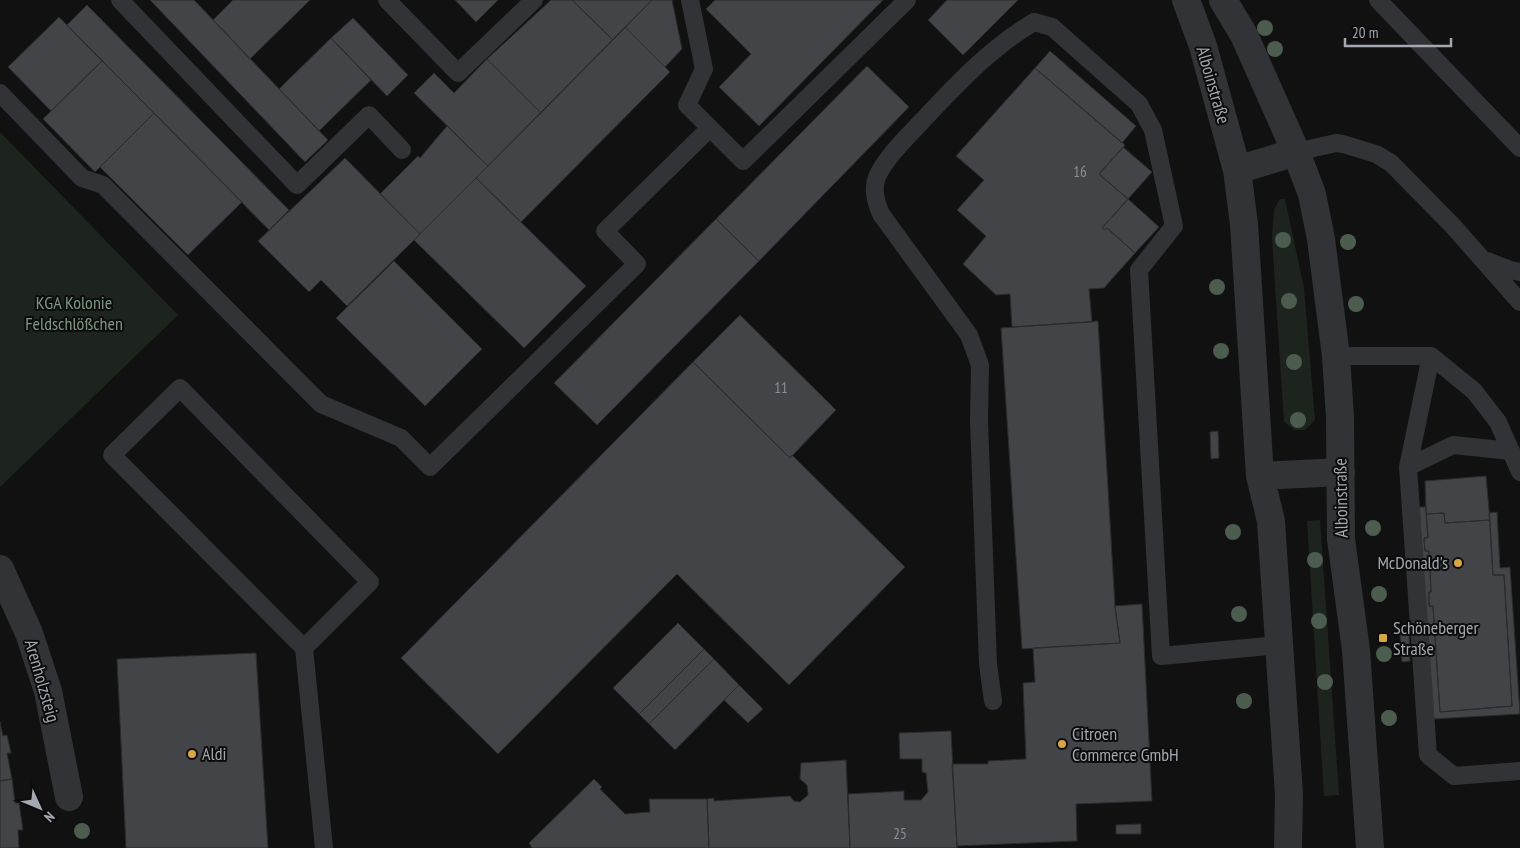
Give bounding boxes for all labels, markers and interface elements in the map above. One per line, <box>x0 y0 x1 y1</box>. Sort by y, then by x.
scale bar <box>1345 15 1451 47</box>
text: 20 m <box>1352 23 1378 42</box>
street label: Alboinstraße <box>1191 43 1235 126</box>
house number: 16 <box>1073 162 1087 181</box>
park label: KGA Kolonie Feldschlößchen <box>25 291 123 335</box>
house number: 11 <box>774 378 788 397</box>
street label: Alboinstraße <box>1328 458 1353 538</box>
place label: McDonald's <box>1377 551 1448 574</box>
marker: McDonald's <box>1452 557 1464 569</box>
place label: Schöneberger Straße <box>1393 616 1479 660</box>
marker: Schöneberger Straße <box>1377 632 1389 644</box>
street label: Arenholzsteig <box>20 637 65 725</box>
place label: Citroen Commerce GmbH <box>1072 722 1179 766</box>
marker: Citroen Commerce GmbH <box>1056 738 1068 750</box>
place label: Aldi <box>202 742 226 765</box>
marker: Aldi <box>186 748 198 760</box>
north arrow <box>15 783 65 833</box>
text: N <box>40 808 58 826</box>
house number: 25 <box>893 824 907 843</box>

